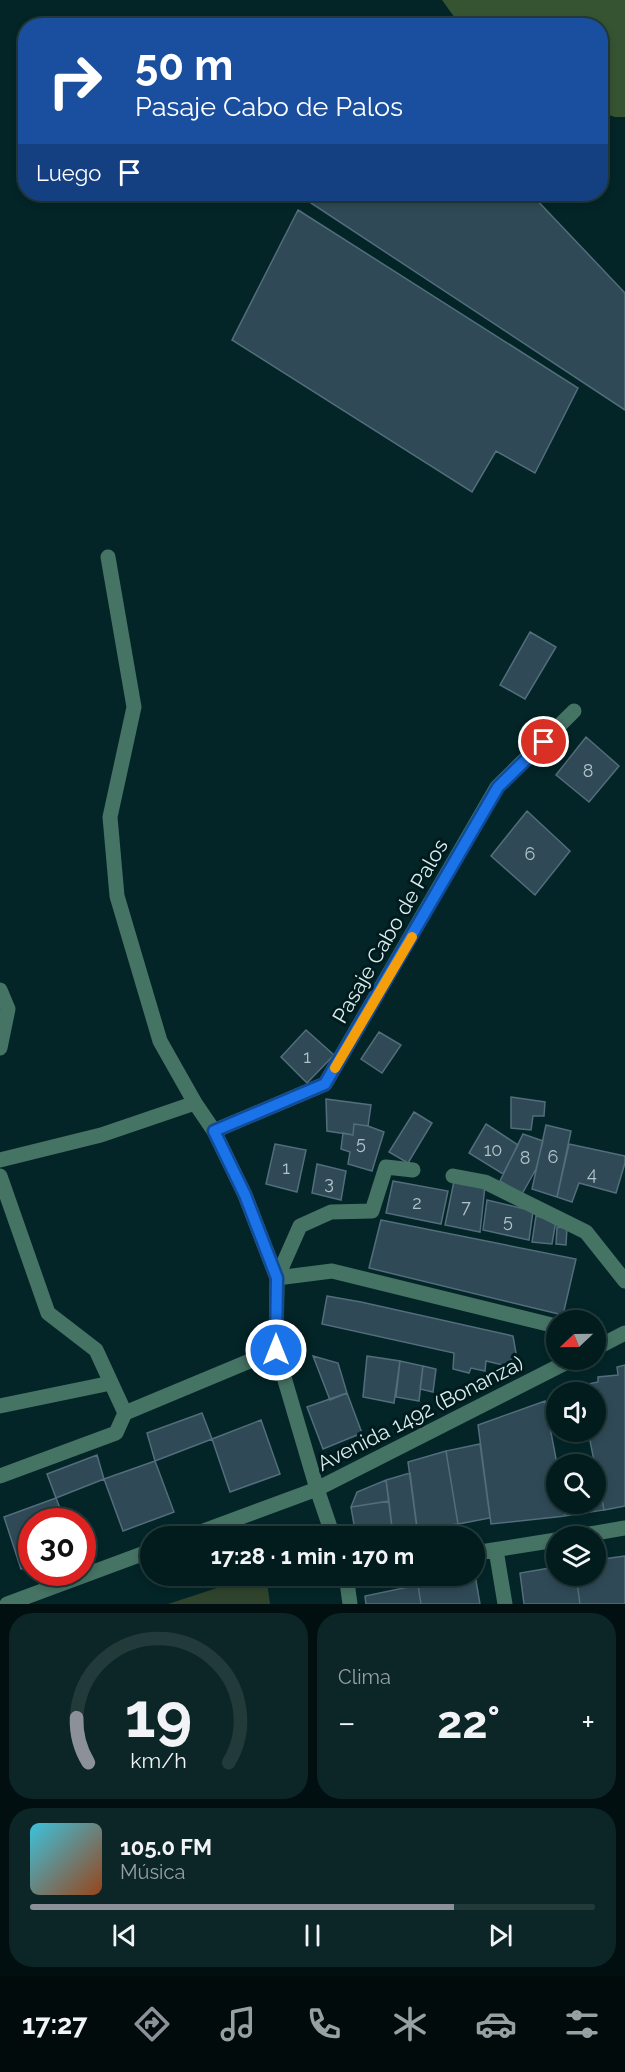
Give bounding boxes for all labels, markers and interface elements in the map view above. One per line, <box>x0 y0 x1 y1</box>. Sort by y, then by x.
text: 50 m <box>135 41 233 90</box>
icon: right <box>36 42 114 120</box>
text: Pasaje Cabo de Palos <box>135 91 403 122</box>
icon: arrive <box>113 156 146 189</box>
text: Luego <box>36 160 101 186</box>
pin <box>518 716 569 767</box>
icon: arrive <box>527 725 560 758</box>
house number: 8 <box>583 760 593 781</box>
street label: Pasaje Cabo de Palos <box>327 834 453 1028</box>
house number: 6 <box>525 843 536 864</box>
house number: 1 <box>303 1046 311 1067</box>
house number: 5 <box>356 1132 366 1153</box>
house number: 10 <box>484 1139 502 1160</box>
house number: 6 <box>548 1146 559 1167</box>
house number: 8 <box>520 1147 530 1168</box>
house number: 1 <box>282 1157 290 1178</box>
house number: 4 <box>587 1163 597 1184</box>
house number: 3 <box>324 1172 334 1193</box>
house number: 2 <box>412 1192 422 1213</box>
house number: 7 <box>461 1196 471 1217</box>
house number: 5 <box>503 1210 513 1231</box>
north arrow <box>546 1310 606 1370</box>
map controls <box>546 1310 606 1586</box>
position arrow <box>244 1318 308 1382</box>
street label: Avenida 1492 (Bonanza) <box>313 1350 527 1476</box>
button: sound <box>546 1382 606 1442</box>
button: search <box>546 1454 606 1514</box>
speed limit sign: 30 <box>18 1508 96 1586</box>
button: layers <box>546 1526 606 1586</box>
text: 17:28 · 1 min · 170 m <box>211 1543 414 1569</box>
text: Clima <box>338 1665 391 1689</box>
text: 19 <box>125 1678 192 1752</box>
text: 22° <box>437 1696 500 1749</box>
text: − <box>338 1703 356 1742</box>
text: + <box>581 1703 595 1742</box>
text: km/h <box>130 1748 187 1773</box>
text: 105.0 FM <box>120 1834 212 1860</box>
text: Música <box>120 1860 185 1884</box>
icon: previous <box>108 1919 141 1952</box>
icon: pause <box>296 1919 329 1952</box>
icon: next <box>484 1919 517 1952</box>
icon: directions <box>131 2003 173 2045</box>
icon: music <box>217 2003 259 2045</box>
icon: phone <box>303 2003 345 2045</box>
icon: climate <box>389 2003 431 2045</box>
icon: car <box>475 2003 517 2045</box>
icon: filters <box>561 2003 603 2045</box>
text: 17:27 <box>22 2009 87 2040</box>

